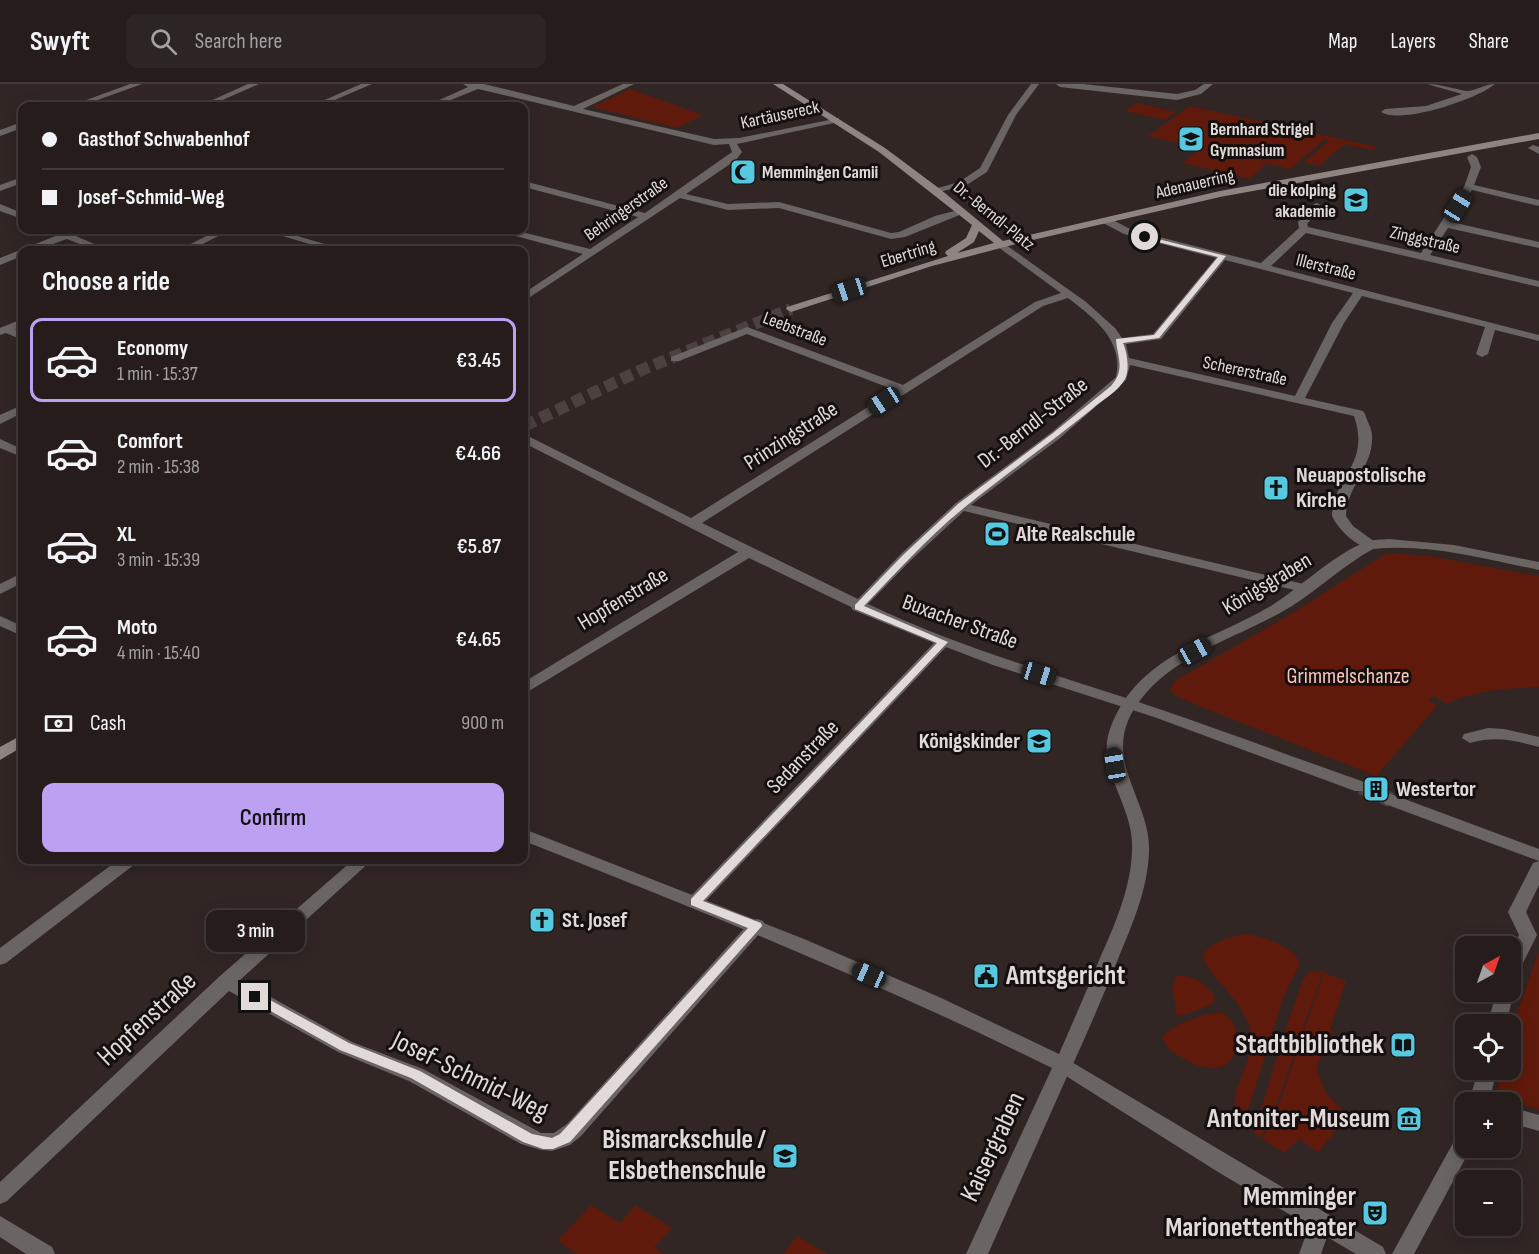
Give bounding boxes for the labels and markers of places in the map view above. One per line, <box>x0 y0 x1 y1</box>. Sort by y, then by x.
place label: Bernhard Strigel Gymnasium <box>1210 119 1313 161</box>
school or university icon: Bernhard Strigel Gymnasium <box>1176 124 1206 154</box>
mosque icon: Memmingen Camii <box>728 157 758 187</box>
place label: Memmingen Camii <box>762 162 878 183</box>
place label: die kolping akademie <box>1268 180 1336 222</box>
school or university icon: die kolping akademie <box>1341 185 1371 215</box>
place label: Neuapostolische Kirche <box>1296 462 1426 514</box>
church icon: Neuapostolische Kirche <box>1261 473 1291 503</box>
sports icon: Alte Realschule <box>982 519 1012 549</box>
place label: Alte Realschule <box>1015 521 1136 548</box>
school or university icon: Königskinder <box>1024 726 1054 756</box>
place label: Königskinder <box>919 728 1020 755</box>
building icon: Westertor <box>1361 774 1391 804</box>
place label: Westertor <box>1396 776 1476 803</box>
church icon: St. Josef <box>527 905 557 935</box>
place label: St. Josef <box>562 907 628 934</box>
place label: Amtsgericht <box>1005 960 1125 992</box>
public building icon: Amtsgericht <box>971 961 1001 991</box>
place label: Stadtbibliothek <box>1235 1029 1385 1061</box>
library icon: Stadtbibliothek <box>1388 1030 1418 1060</box>
place label: Antoniter-Museum <box>1206 1103 1390 1135</box>
museum icon: Antoniter-Museum <box>1394 1104 1424 1134</box>
place label: Bismarckschule / Elsbethenschule <box>602 1124 766 1187</box>
school or university icon: Bismarckschule / Elsbethenschule <box>770 1141 800 1171</box>
place label: Memminger Marionettentheater <box>1165 1181 1356 1244</box>
theatre icon: Memminger Marionettentheater <box>1360 1198 1390 1228</box>

